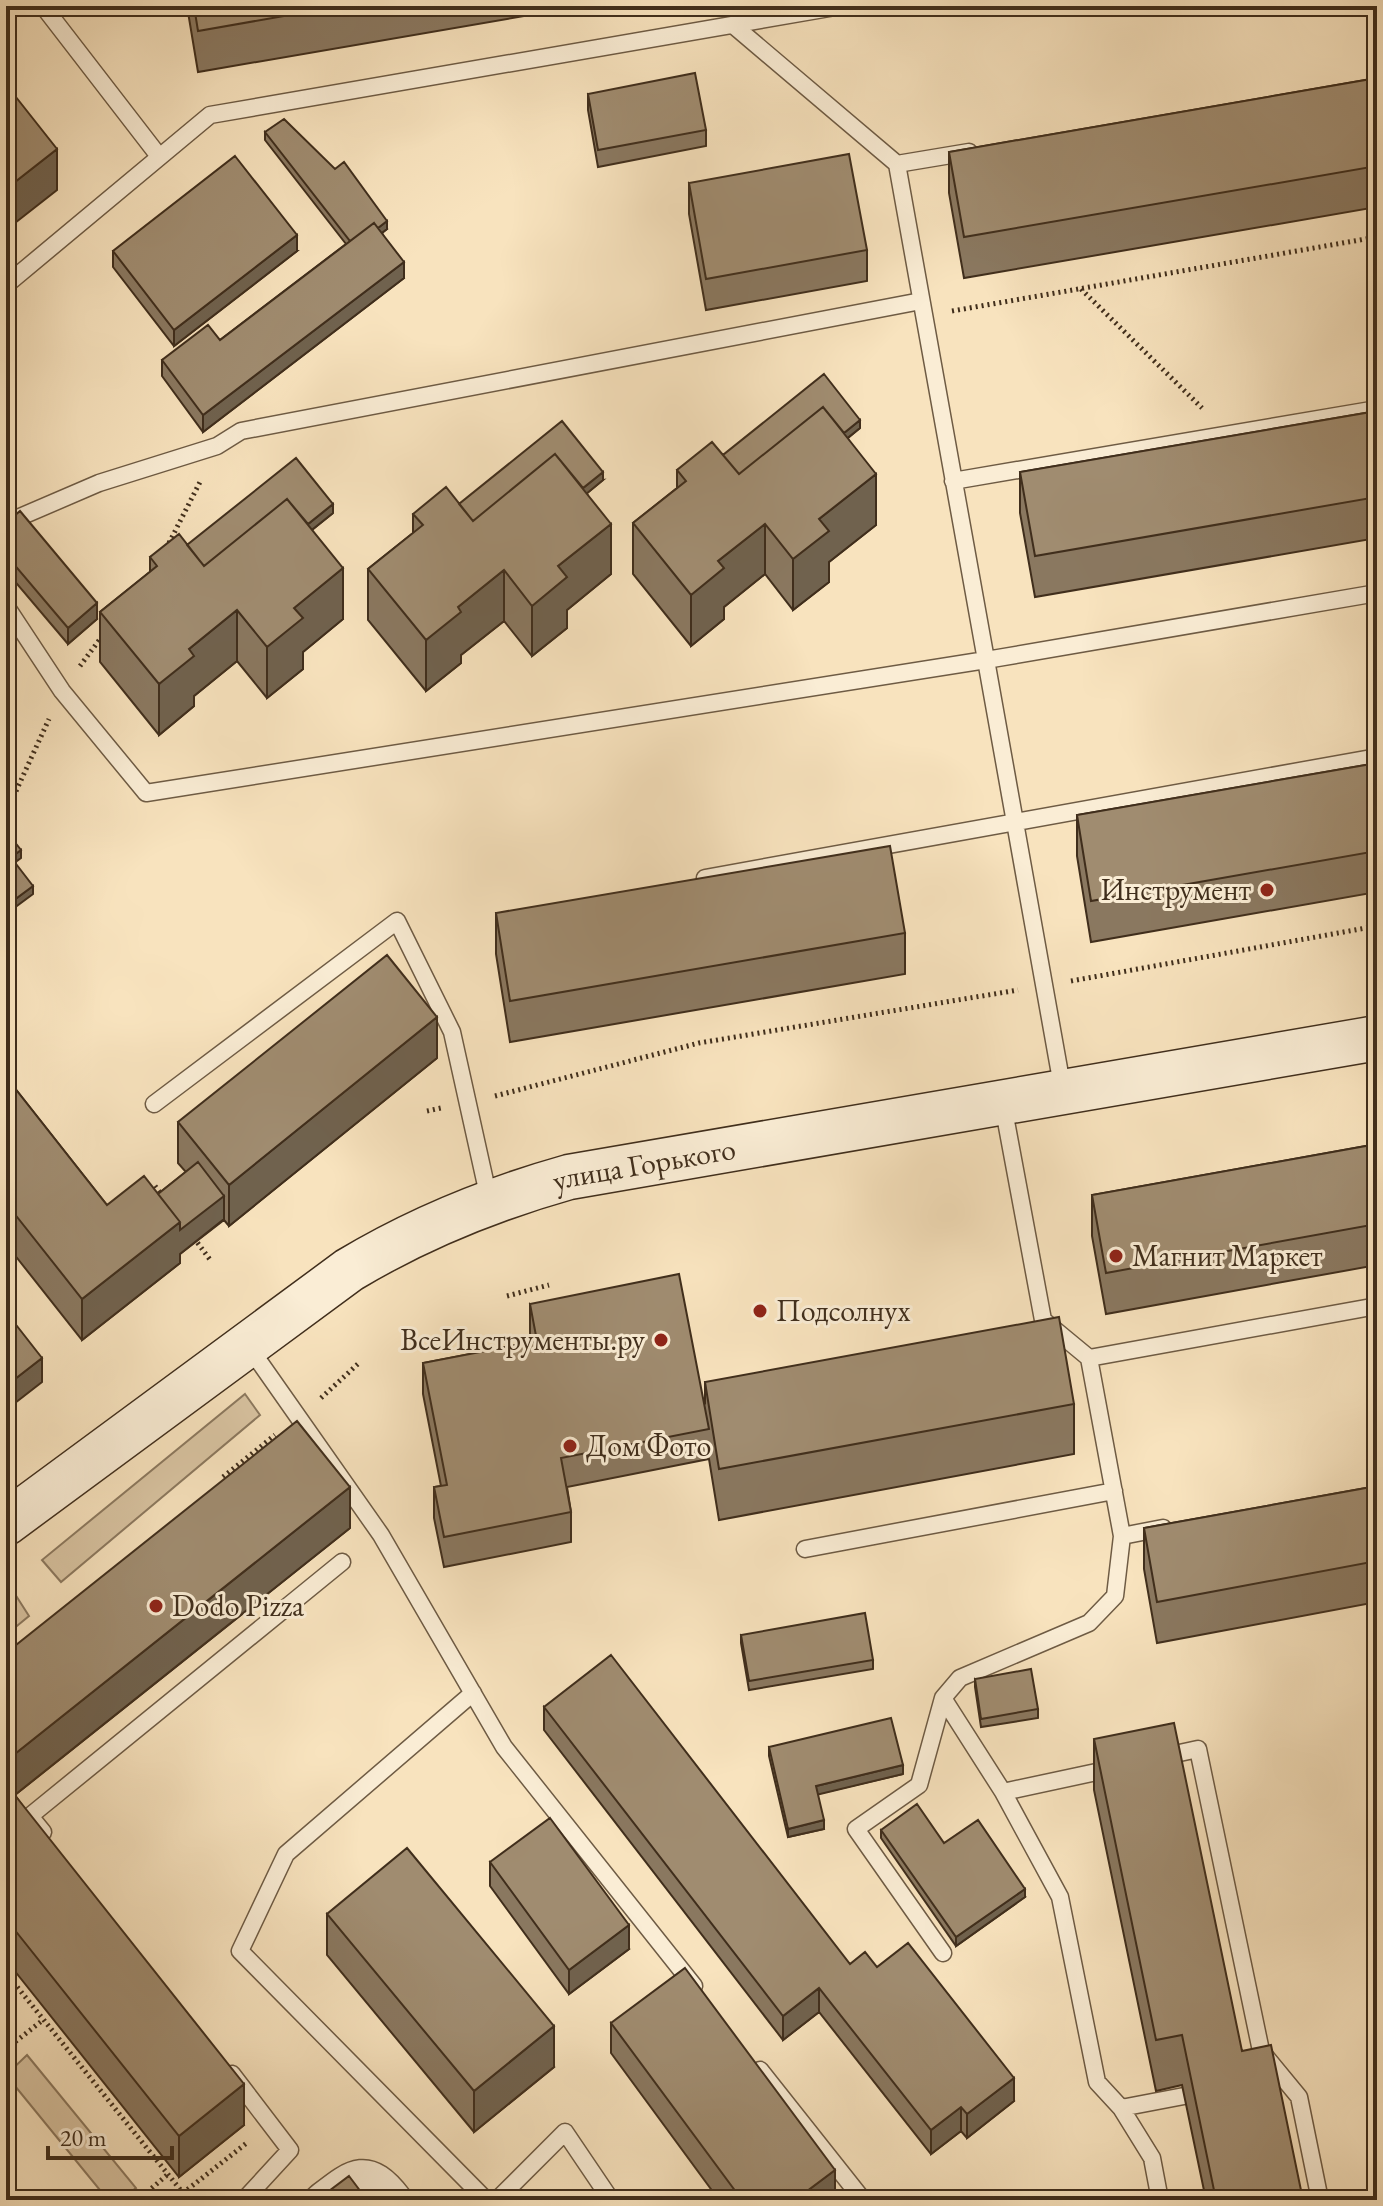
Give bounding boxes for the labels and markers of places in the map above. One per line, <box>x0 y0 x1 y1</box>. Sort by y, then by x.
place label: Инструмент <box>1100 870 1251 909</box>
marker: Инструмент <box>1258 881 1276 899</box>
place label: Магнит Маркет <box>1132 1236 1323 1275</box>
marker: Магнит Маркет <box>1107 1247 1125 1265</box>
place label: Подсолнух <box>776 1291 910 1330</box>
marker: Подсолнух <box>751 1302 769 1320</box>
place label: ВсеИнструменты.ру <box>400 1320 646 1359</box>
marker: ВсеИнструменты.ру <box>652 1331 670 1349</box>
place label: Дом Фото <box>586 1426 711 1465</box>
marker: Дом Фото <box>561 1437 579 1455</box>
place label: Dodo Pizza <box>172 1586 304 1625</box>
marker: Dodo Pizza <box>147 1597 165 1615</box>

